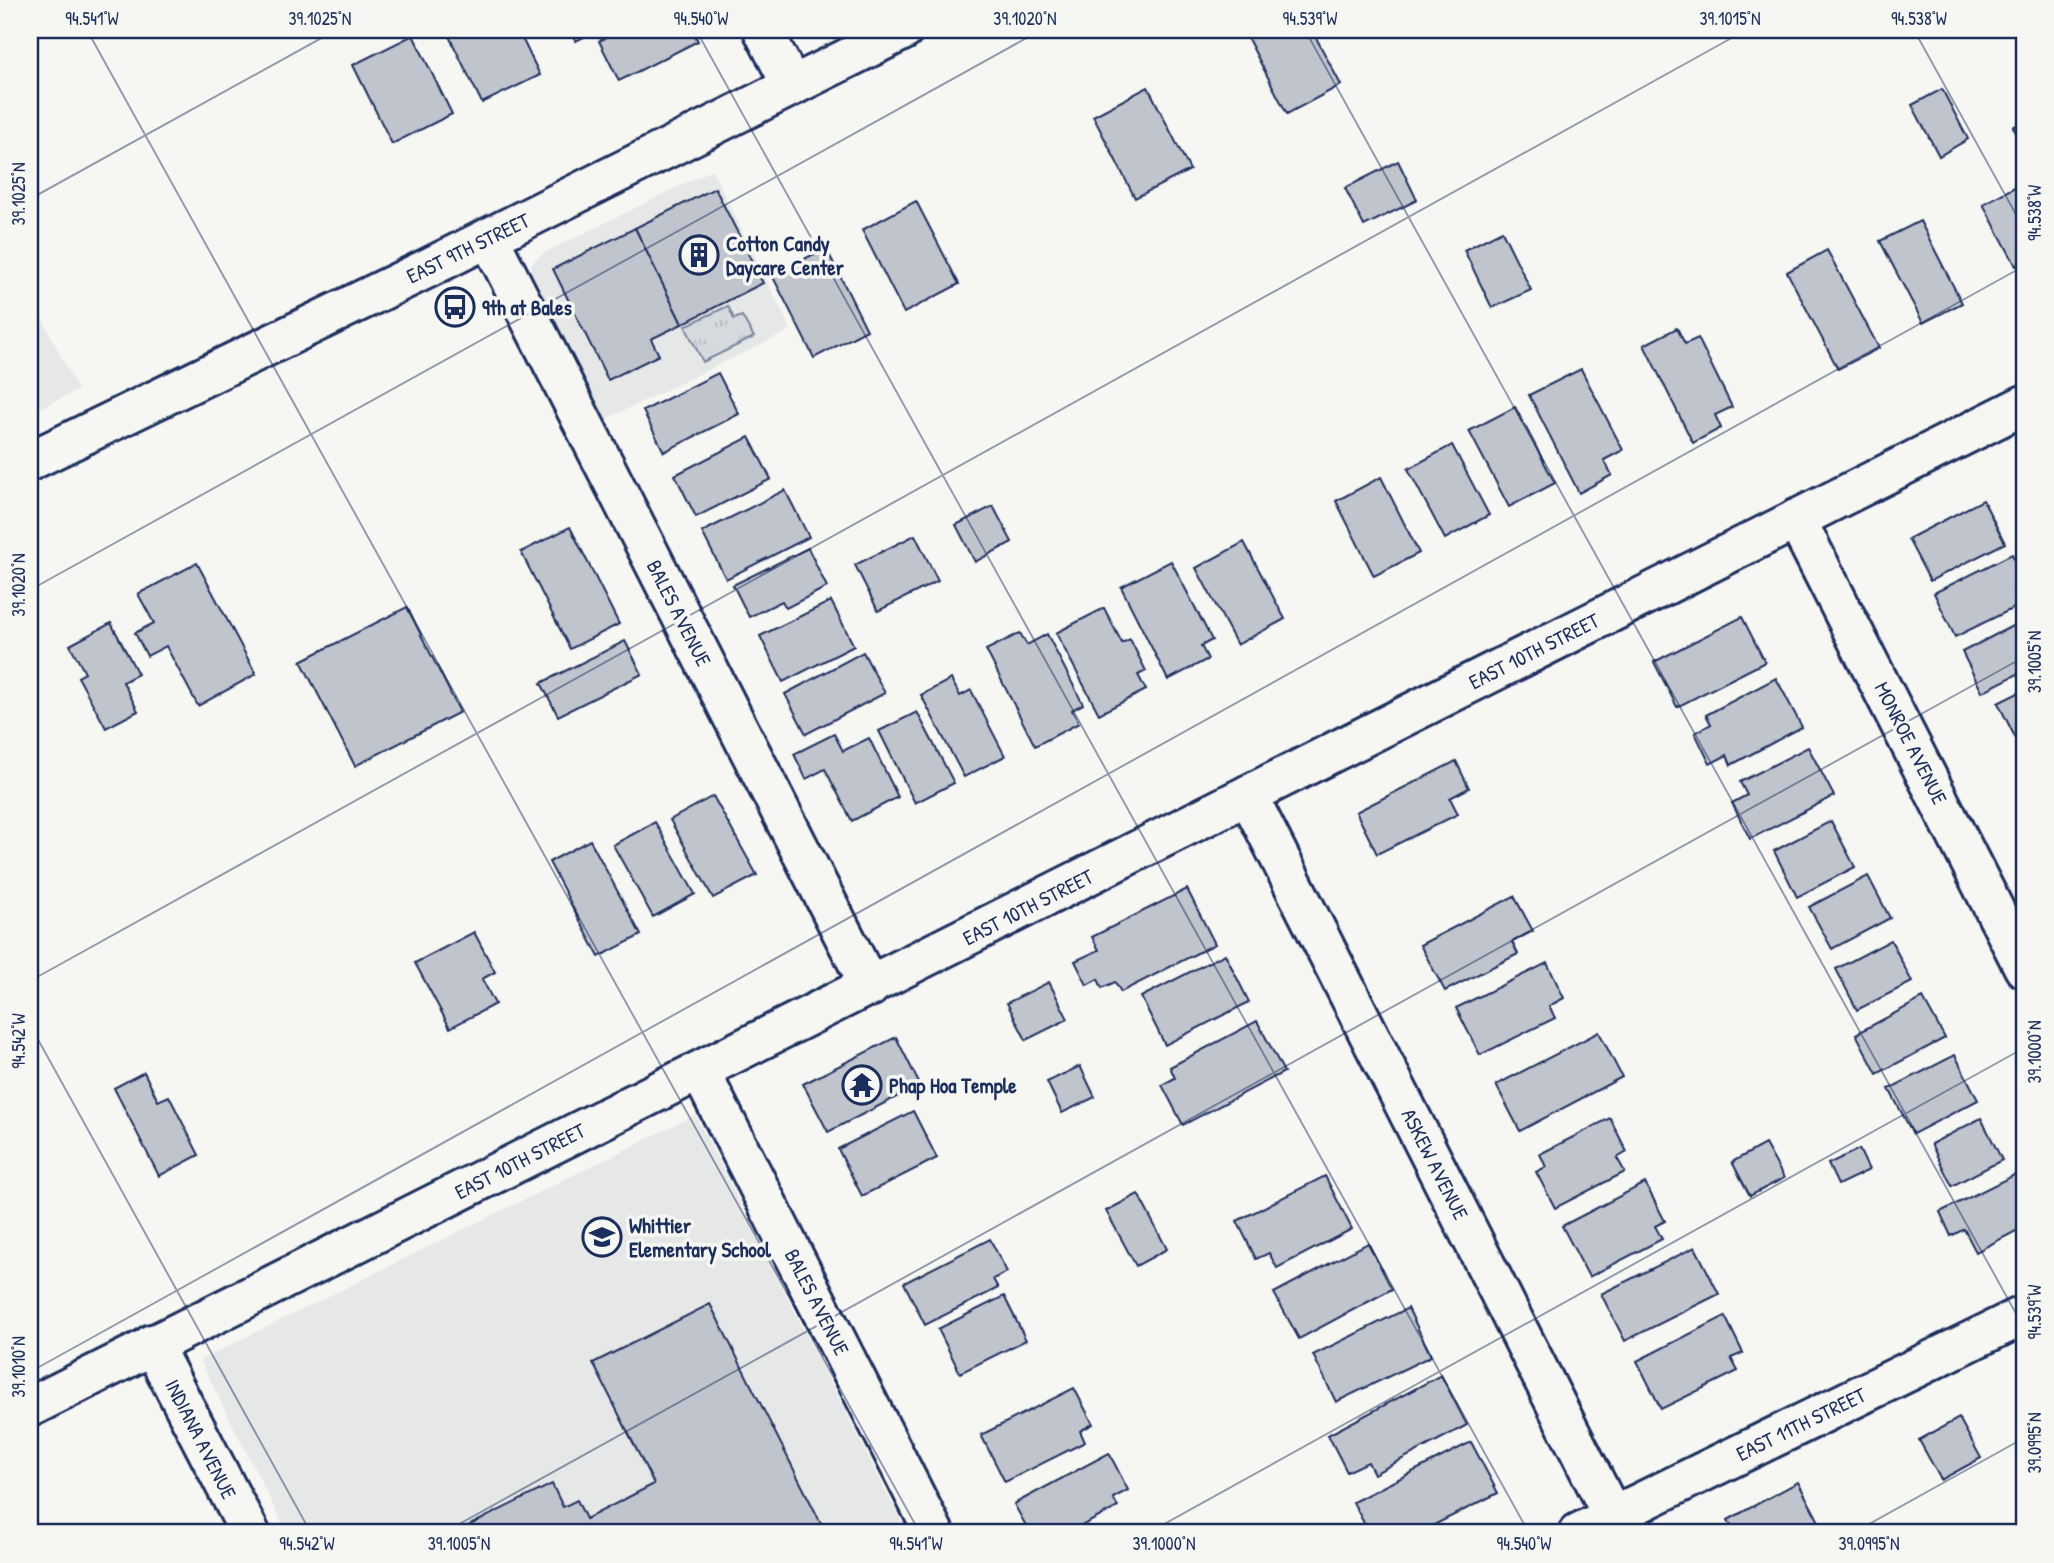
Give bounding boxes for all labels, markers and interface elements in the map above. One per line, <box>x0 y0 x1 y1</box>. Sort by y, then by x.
text: 94.541°W <box>65 6 119 31</box>
text: 39.1025°N <box>289 6 351 31</box>
text: 94.540°W <box>674 6 728 31</box>
text: 39.1020°N <box>993 6 1057 31</box>
text: 94.539°W <box>1283 6 1337 31</box>
text: 39.1015°N <box>1699 6 1761 31</box>
text: 94.538°W <box>1891 6 1947 31</box>
text: 39.1025°N <box>6 163 31 225</box>
text: 94.538°W <box>2022 185 2047 241</box>
street label: EAST 9TH STREET <box>402 205 535 290</box>
place label: Cotton Candy Daycare Center <box>726 229 845 283</box>
building icon: Cotton Candy Daycare Center <box>678 234 720 276</box>
bus stop icon: 9th at Bales <box>434 286 476 328</box>
place label: 9th at Bales <box>482 293 572 322</box>
text: 39.1020°N <box>6 553 31 617</box>
street label: BALES AVENUE <box>640 555 718 671</box>
street label: EAST 10TH STREET <box>1464 605 1605 696</box>
text: 39.1005°N <box>2022 631 2047 693</box>
street label: MONROE AVENUE <box>1868 677 1954 809</box>
street label: EAST 10TH STREET <box>958 861 1099 952</box>
text: 94.542°W <box>6 1013 31 1069</box>
text: 39.1000°N <box>2022 1021 2047 1084</box>
temple icon: Phap Hoa Temple <box>841 1064 883 1106</box>
place label: Phap Hoa Temple <box>889 1071 1017 1101</box>
street label: ASKEW AVENUE <box>1395 1103 1475 1225</box>
street label: EAST 10TH STREET <box>450 1115 591 1206</box>
place label: Whittier Elementary School <box>629 1211 771 1265</box>
school or university icon: Whittier Elementary School <box>581 1216 623 1258</box>
street label: BALES AVENUE <box>778 1244 856 1360</box>
text: 94.539°W <box>2022 1285 2047 1339</box>
text: 39.1010°N <box>6 1336 31 1398</box>
street label: INDIANA AVENUE <box>158 1374 244 1504</box>
street label: EAST 11TH STREET <box>1731 1380 1872 1468</box>
text: 39.0995°N <box>2022 1412 2047 1474</box>
text: 94.542°W <box>279 1531 335 1556</box>
text: 39.1005°N <box>428 1531 490 1556</box>
text: 94.541°W <box>889 1531 943 1556</box>
text: 39.1000°N <box>1133 1531 1196 1556</box>
text: 94.540°W <box>1497 1531 1551 1556</box>
text: 39.0995°N <box>1838 1531 1900 1556</box>

